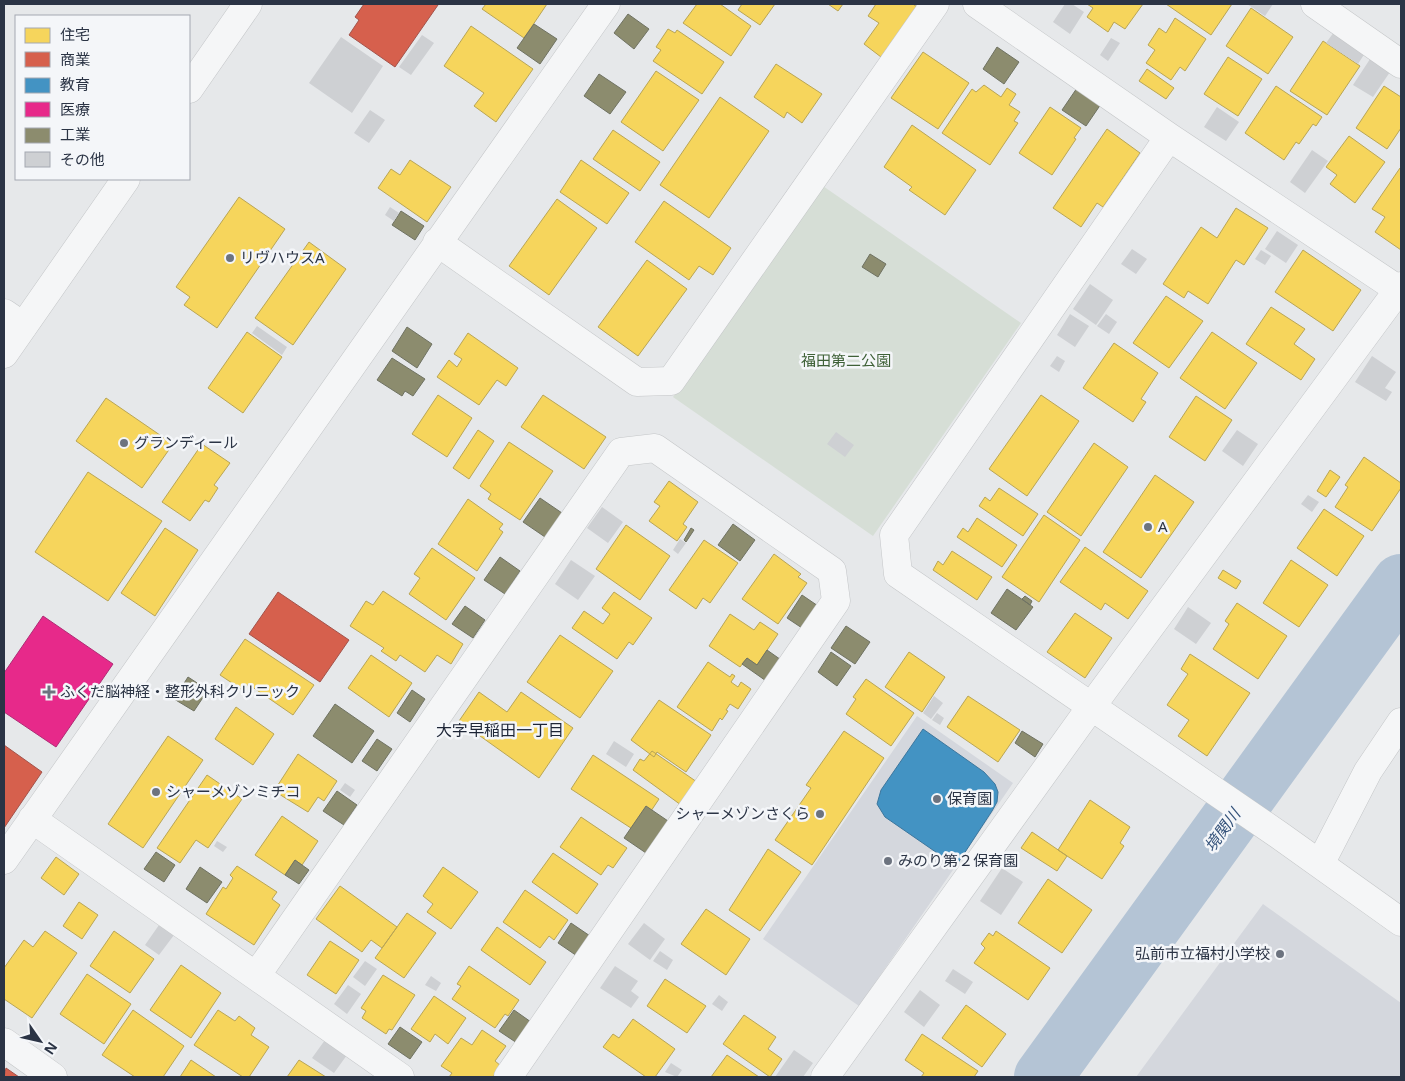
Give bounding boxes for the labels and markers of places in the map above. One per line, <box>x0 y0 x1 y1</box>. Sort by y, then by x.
place label: リヴハウスA <box>240 247 325 267</box>
marker: リヴハウスA <box>224 252 236 264</box>
place label: グランディール <box>134 432 238 452</box>
marker: グランディール <box>118 437 130 449</box>
place label: A <box>1158 516 1168 536</box>
marker: A <box>1142 521 1154 533</box>
place label: ふくだ脳神経・整形外科クリニック <box>60 681 300 701</box>
marker: ふくだ脳神経・整形外科クリニック <box>42 685 56 699</box>
place label: シャーメゾンミチコ <box>166 781 300 801</box>
marker: シャーメゾンミチコ <box>150 786 162 798</box>
place label: 保育園 <box>947 788 992 808</box>
marker: 保育園 <box>931 793 943 805</box>
place label: シャーメゾンさくら <box>676 803 810 823</box>
marker: シャーメゾンさくら <box>814 808 826 820</box>
place label: みのり第２保育園 <box>898 850 1018 870</box>
marker: みのり第２保育園 <box>882 855 894 867</box>
place label: 弘前市立福村小学校 <box>1135 943 1270 963</box>
marker: 弘前市立福村小学校 <box>1274 948 1286 960</box>

